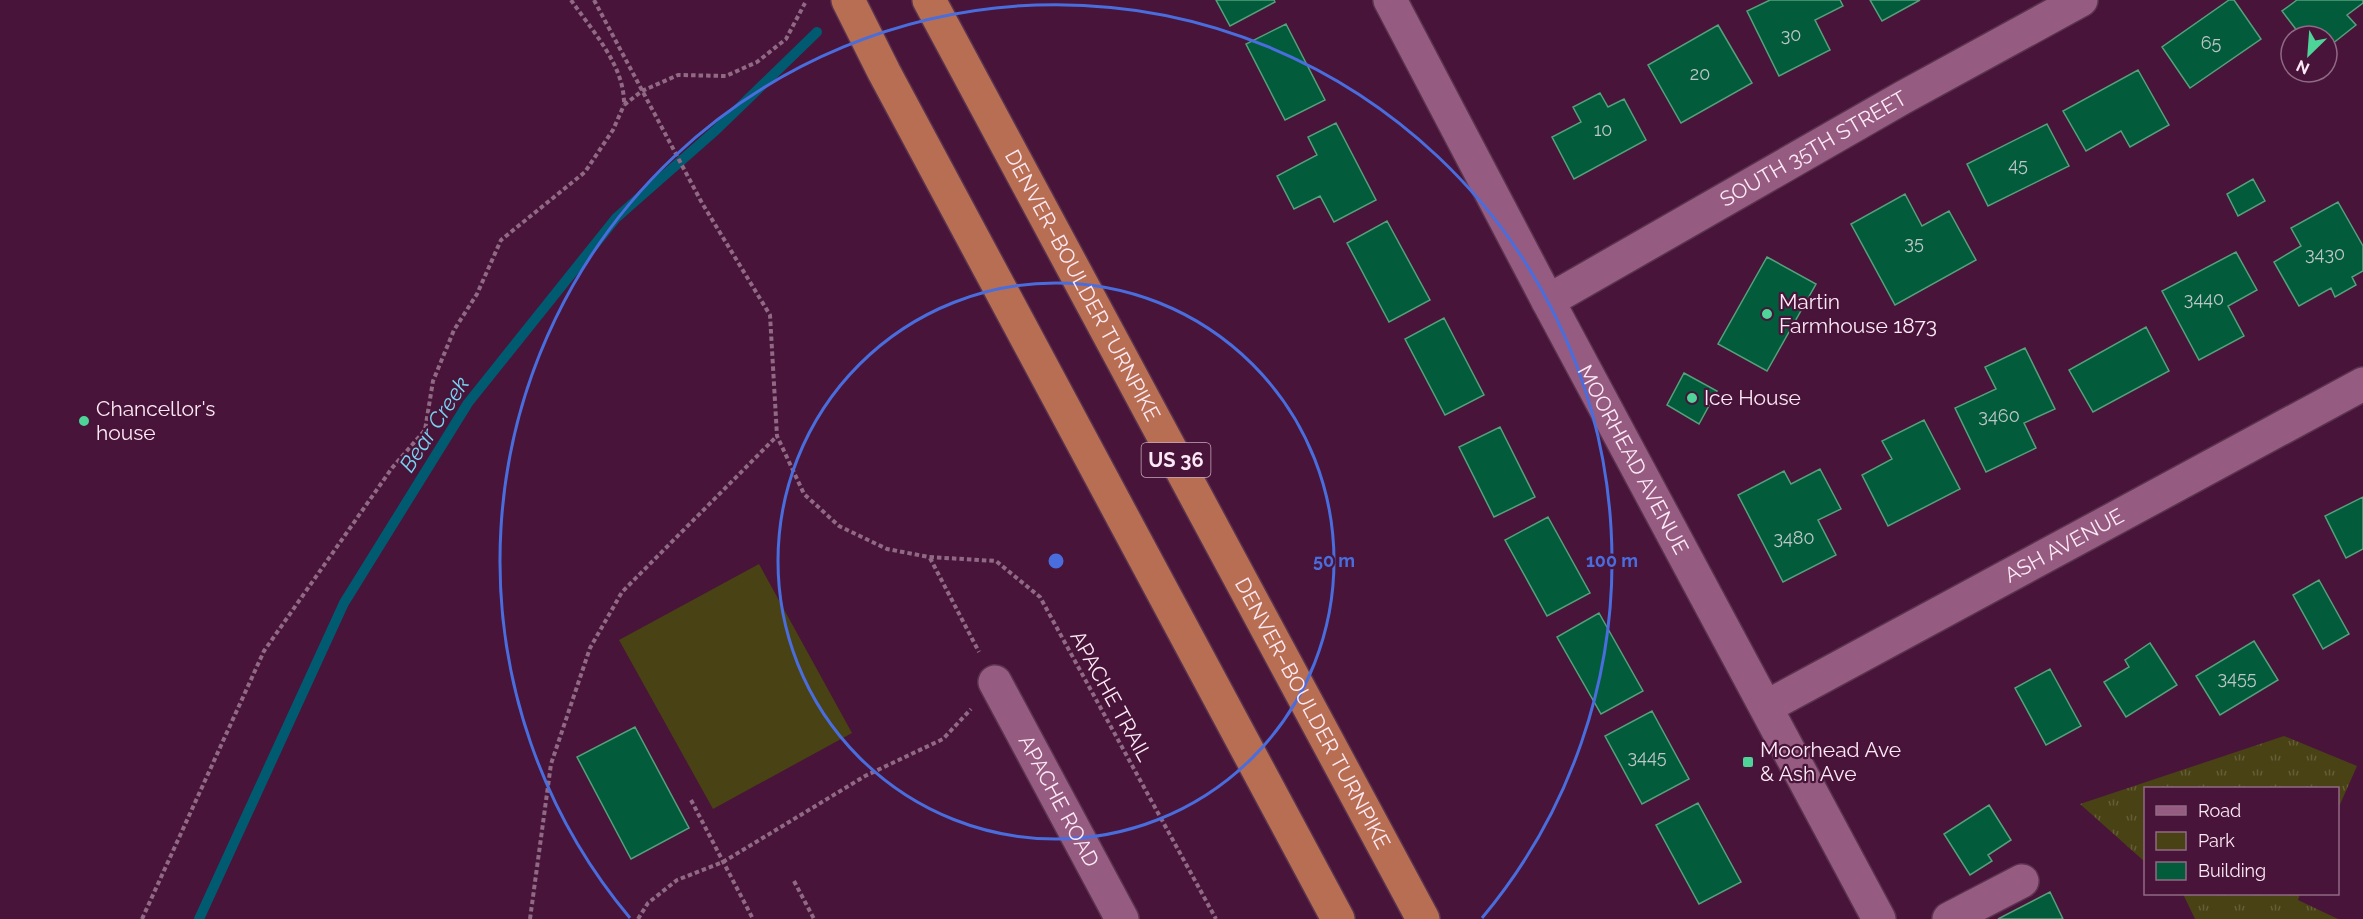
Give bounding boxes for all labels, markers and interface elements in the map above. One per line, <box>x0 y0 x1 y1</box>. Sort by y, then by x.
house number: 30 <box>1781 24 1801 45</box>
north arrow <box>2279 24 2339 84</box>
house number: 65 <box>2201 32 2222 53</box>
text: N <box>2293 56 2312 78</box>
house number: 20 <box>1690 63 1710 84</box>
street label: SOUTH 35TH STREET <box>1715 85 1911 212</box>
house number: 10 <box>1594 119 1612 140</box>
street label: DENVER–BOULDER TURNPIKE <box>1000 145 1166 425</box>
house number: 45 <box>2008 154 2028 175</box>
house number: 35 <box>1904 232 1924 253</box>
house number: 3430 <box>2305 243 2345 264</box>
house number: 3440 <box>2184 288 2224 309</box>
place label: Martin Farmhouse 1873 <box>1779 289 1937 338</box>
marker: Martin Farmhouse 1873 <box>1760 307 1774 321</box>
street label: MOORHEAD AVENUE <box>1573 361 1694 558</box>
water label: Bear Creek <box>394 371 475 477</box>
place label: Ice House <box>1704 385 1801 410</box>
marker: Ice House <box>1685 391 1699 405</box>
place label: Chancellor's house <box>96 396 215 445</box>
house number: 3460 <box>1978 405 2020 426</box>
marker: Chancellor's house <box>77 414 91 428</box>
road number: US 36 <box>1142 443 1210 477</box>
street label: ASH AVENUE <box>2000 503 2128 588</box>
house number: 3480 <box>1773 527 1815 548</box>
text: 50 m <box>1313 550 1355 571</box>
text: 100 m <box>1586 550 1638 571</box>
centre of rings <box>1046 551 1066 571</box>
street label: DENVER–BOULDER TURNPIKE <box>1230 573 1396 853</box>
street label: APACHE TRAIL <box>1065 626 1158 765</box>
house number: 3455 <box>2217 667 2257 688</box>
street label: APACHE ROAD <box>1014 730 1105 871</box>
place label: Moorhead Ave & Ash Ave <box>1760 737 1901 786</box>
house number: 3445 <box>1627 746 1667 767</box>
marker: Moorhead Ave & Ash Ave <box>1741 755 1755 769</box>
legend <box>2144 787 2339 895</box>
text: Road <box>2198 800 2241 821</box>
text: Park <box>2198 830 2235 851</box>
text: Building <box>2198 860 2266 881</box>

